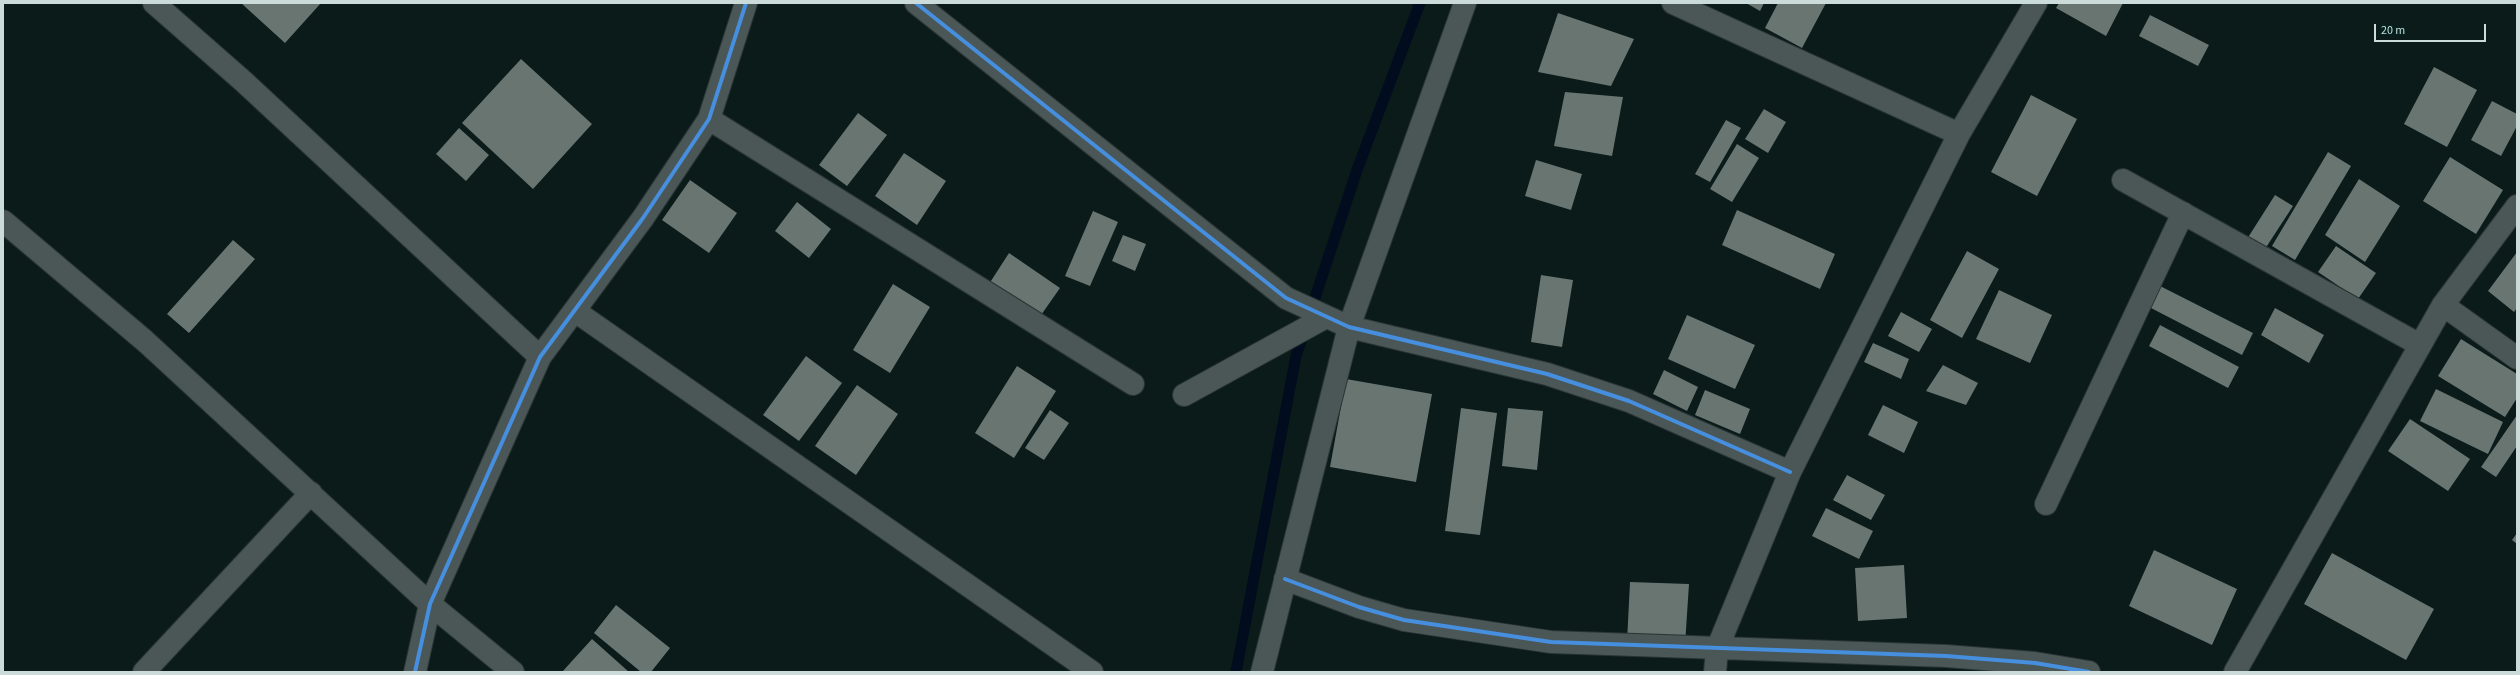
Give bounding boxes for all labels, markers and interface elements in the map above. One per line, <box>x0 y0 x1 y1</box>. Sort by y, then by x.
scale bar <box>2376 16 2488 42</box>
text: 20 m <box>2381 22 2405 39</box>

